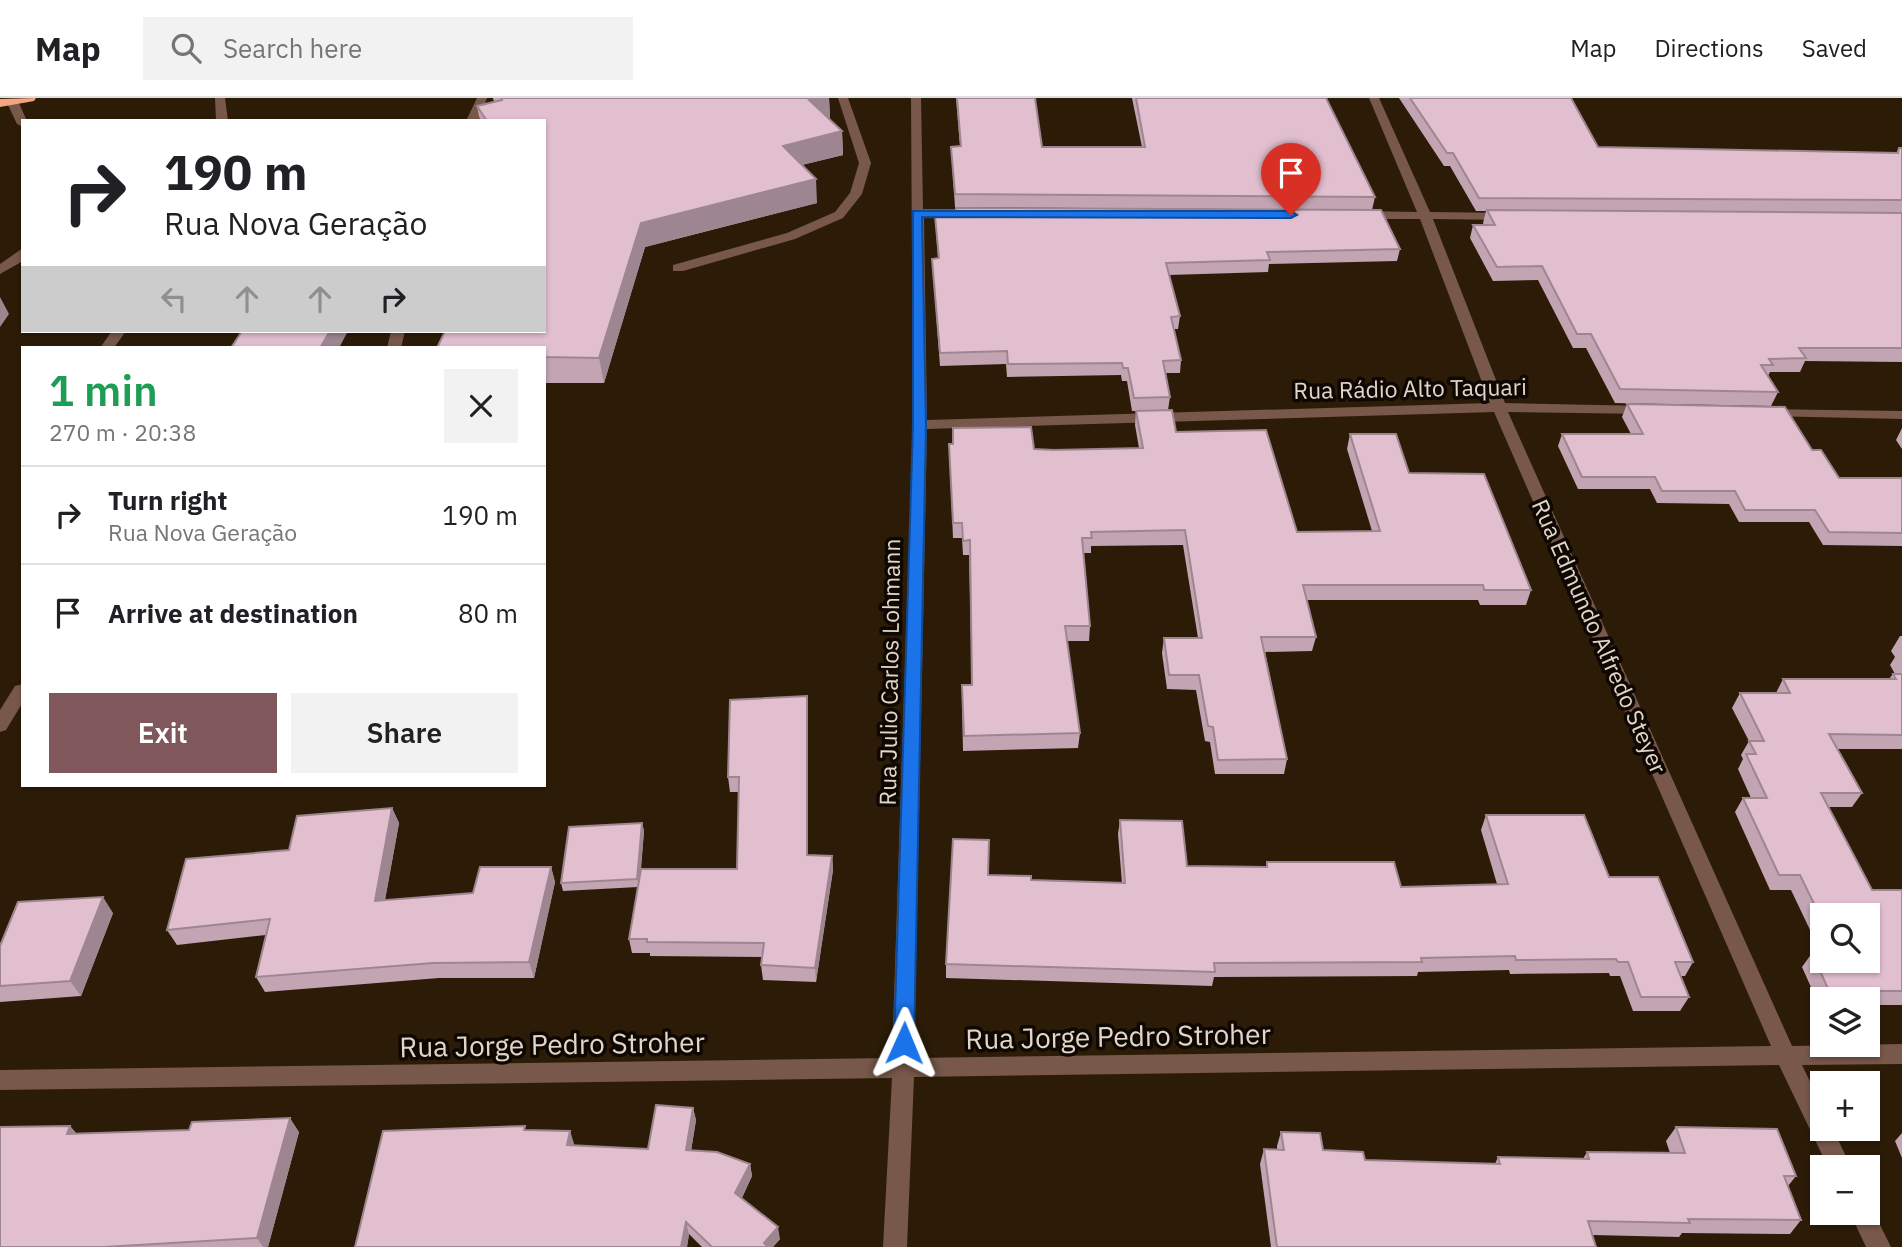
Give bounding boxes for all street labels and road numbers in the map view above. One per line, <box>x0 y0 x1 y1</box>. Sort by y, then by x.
street label: Rua Rádio Alto Taquari <box>1293 371 1527 405</box>
street label: Rua Edmundo Alfredo Steyer <box>1526 494 1674 778</box>
street label: Rua Julio Carlos Lohmann <box>872 538 906 806</box>
street label: Rua Jorge Pedro Stroher <box>965 1015 1271 1057</box>
street label: Rua Jorge Pedro Stroher <box>399 1023 705 1065</box>

